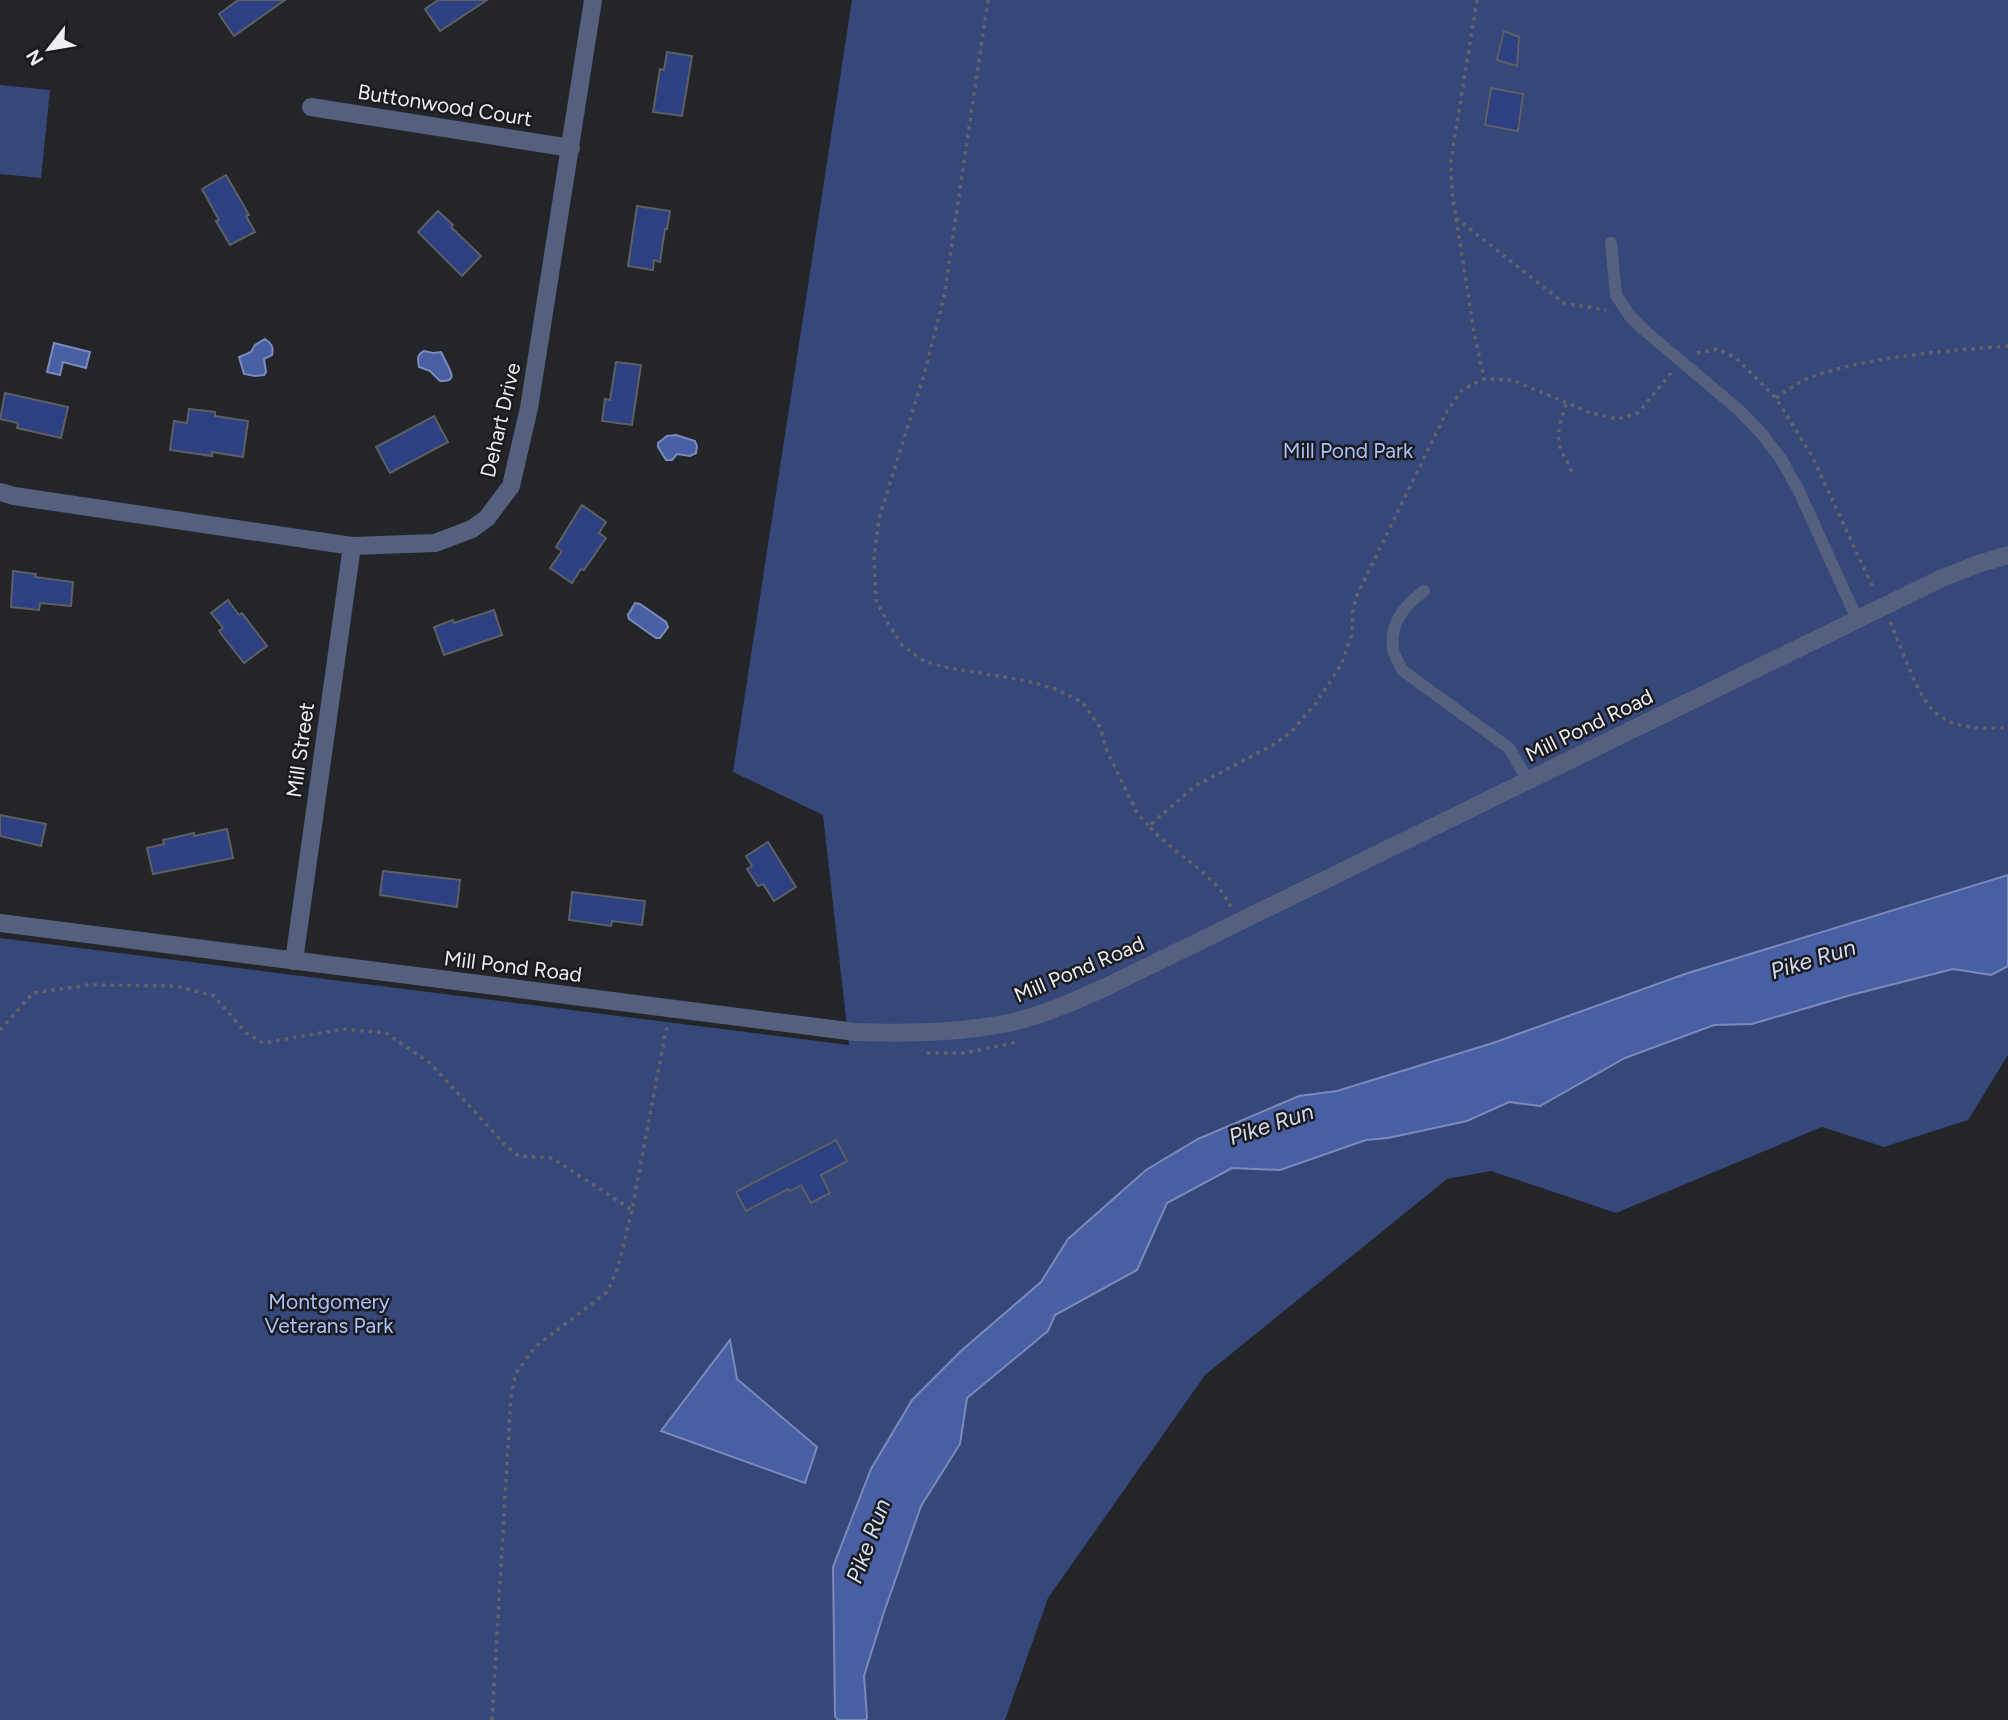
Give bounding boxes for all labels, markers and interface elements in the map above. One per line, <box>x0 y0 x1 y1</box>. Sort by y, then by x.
north arrow <box>14 14 84 84</box>
text: N <box>21 45 48 70</box>
street label: Buttonwood Court <box>356 79 534 131</box>
street label: Dehart Drive <box>475 360 525 480</box>
park label: Mill Pond Park <box>1283 438 1414 463</box>
street label: Mill Pond Road <box>1521 683 1657 767</box>
street label: Mill Street <box>281 701 319 799</box>
street label: Mill Pond Road <box>1010 930 1148 1008</box>
water label: Pike Run <box>1767 933 1859 985</box>
street label: Mill Pond Road <box>443 945 583 987</box>
water label: Pike Run <box>1225 1097 1317 1151</box>
park label: Montgomery Veterans Park <box>265 1289 394 1338</box>
water label: Pike Run <box>840 1495 896 1587</box>

